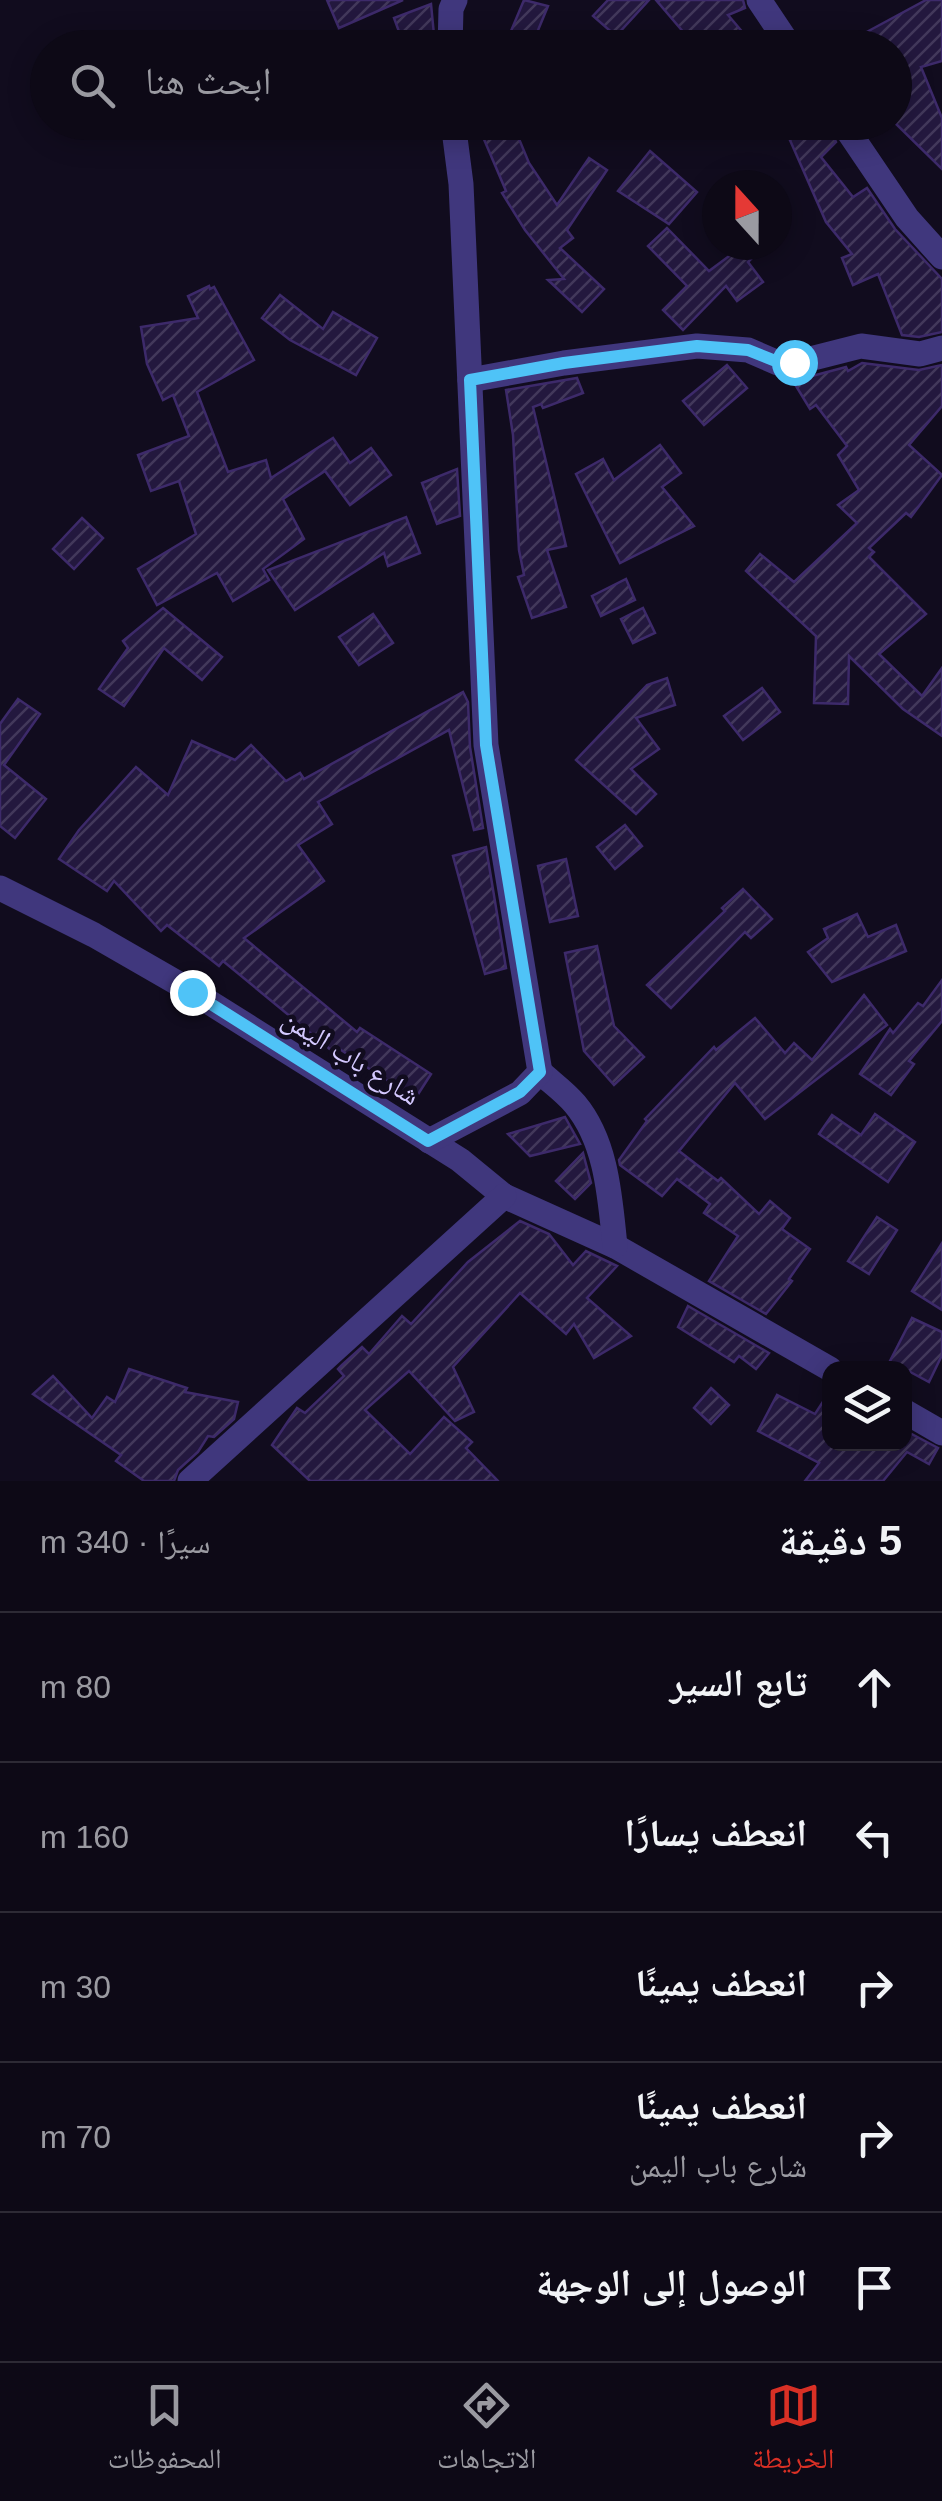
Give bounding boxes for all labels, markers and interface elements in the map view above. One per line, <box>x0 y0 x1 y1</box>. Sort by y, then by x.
search box <box>30 30 912 140</box>
icon: search <box>65 58 120 113</box>
text: ابحث هنا <box>145 60 271 102</box>
north arrow <box>702 170 792 260</box>
route start <box>772 340 818 386</box>
route end <box>170 970 216 1016</box>
street label: شارع باب اليمن <box>276 1003 425 1113</box>
map controls <box>822 1361 912 1451</box>
button: layers <box>822 1361 912 1451</box>
text: 5 دقيقة <box>779 1517 902 1564</box>
text: سيرًا · 340 m <box>40 1524 211 1560</box>
icon: ahead <box>847 1660 902 1715</box>
text: تابع السير <box>670 1662 807 1704</box>
text: 80 m <box>40 1669 111 1705</box>
icon: left <box>847 1810 902 1865</box>
text: انعطف يسارًا <box>624 1812 807 1854</box>
text: 160 m <box>40 1819 129 1855</box>
icon: right <box>847 1960 902 2015</box>
text: انعطف يمينًا <box>635 1962 807 2004</box>
text: 30 m <box>40 1969 111 2005</box>
text: انعطف يمينًا <box>635 2085 807 2127</box>
icon: right <box>847 2110 902 2165</box>
text: 70 m <box>40 2119 111 2155</box>
text: شارع باب اليمن <box>629 2148 807 2184</box>
icon: arrive <box>847 2260 902 2315</box>
text: الوصول إلى الوجهة <box>536 2262 807 2304</box>
tab: المحفوظات <box>108 2378 222 2486</box>
tab: الاتجاهات <box>437 2378 536 2486</box>
tab: الخريطة <box>752 2378 834 2486</box>

